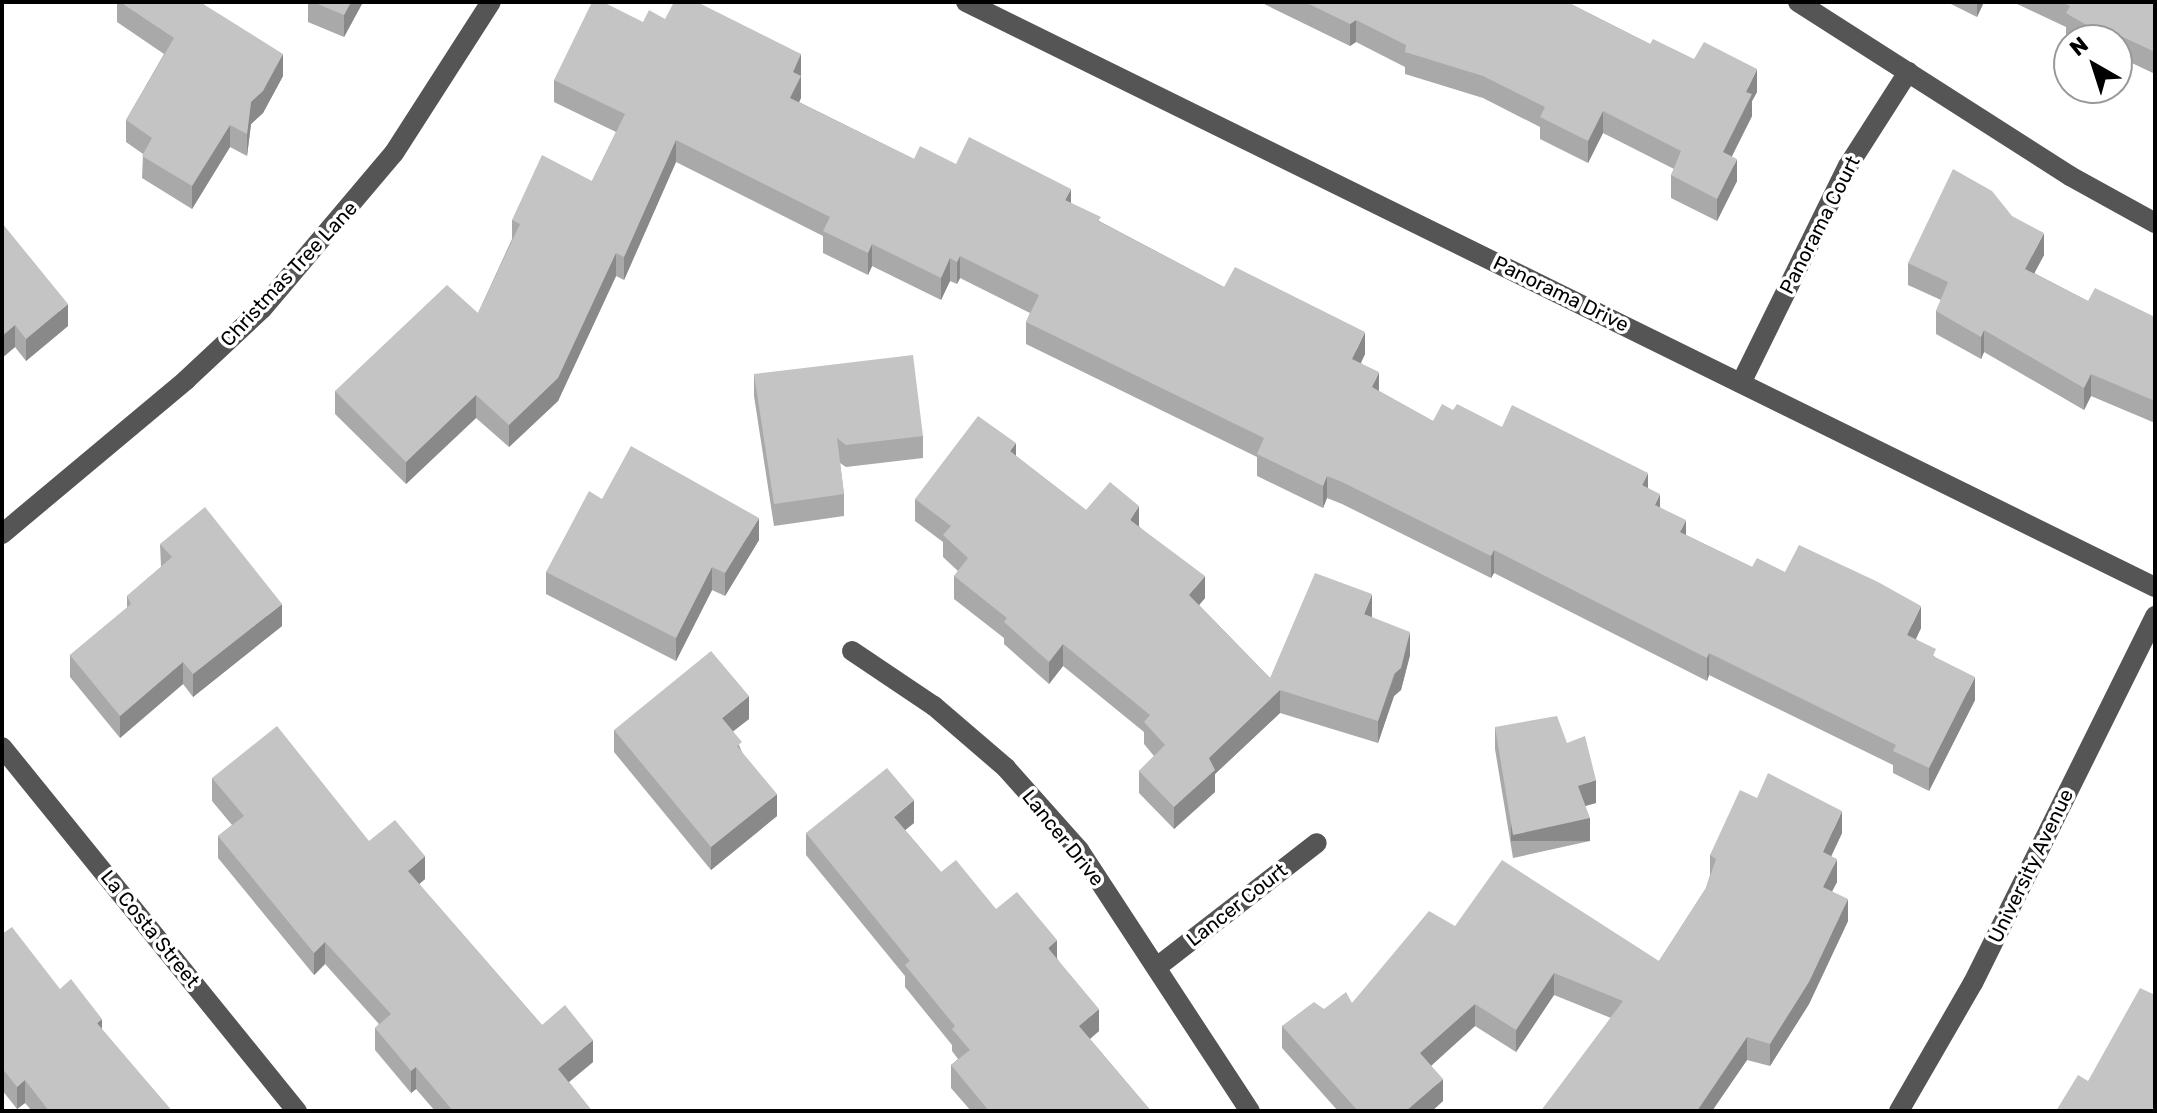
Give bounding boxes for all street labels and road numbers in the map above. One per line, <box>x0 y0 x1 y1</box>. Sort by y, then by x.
street label: Panorama Court <box>1775 152 1865 298</box>
street label: Christmas Tree Lane <box>215 196 363 352</box>
street label: Panorama Drive <box>1489 251 1633 337</box>
street label: Lancer Drive <box>1017 785 1109 891</box>
street label: University Avenue <box>1983 785 2079 947</box>
street label: Lancer Court <box>1182 858 1292 952</box>
street label: La Costa Street <box>95 866 205 992</box>

